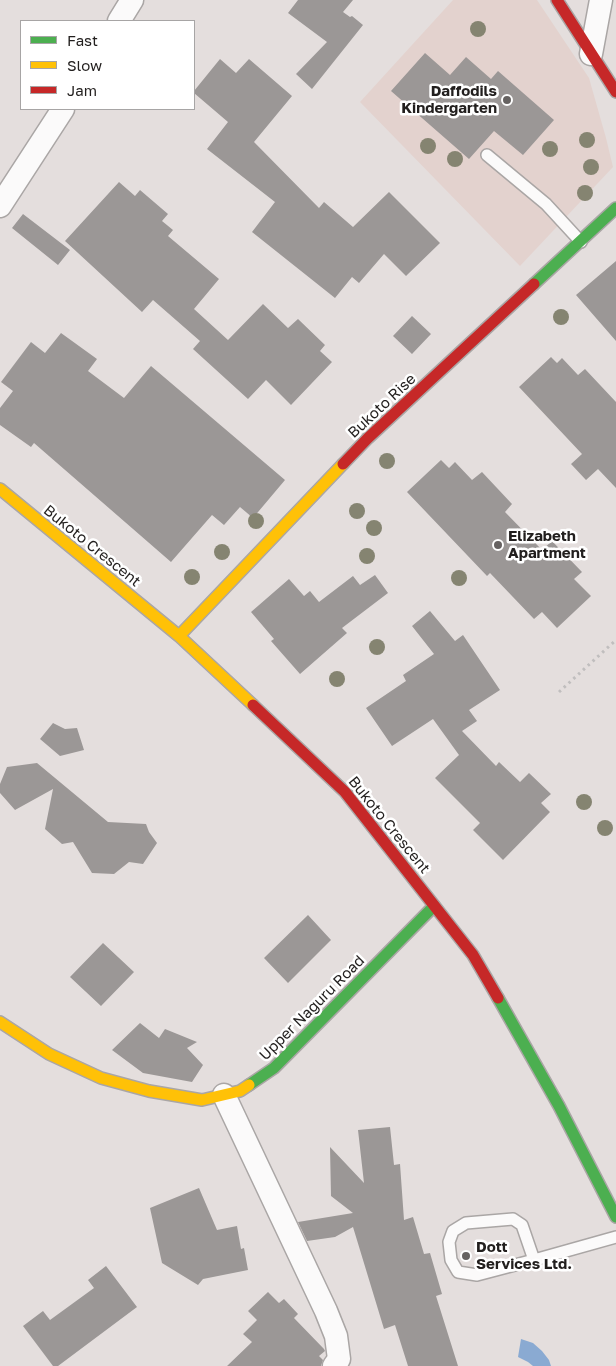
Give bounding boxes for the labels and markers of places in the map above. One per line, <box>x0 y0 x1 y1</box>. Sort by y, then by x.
place label: Daffodils Kindergarten <box>401 82 497 117</box>
marker: Daffodils Kindergarten <box>501 94 513 106</box>
place label: Elizabeth Apartment <box>508 527 586 562</box>
marker: Elizabeth Apartment <box>492 539 504 551</box>
place label: Dott Services Ltd. <box>476 1238 572 1273</box>
marker: Dott Services Ltd. <box>460 1250 472 1262</box>

